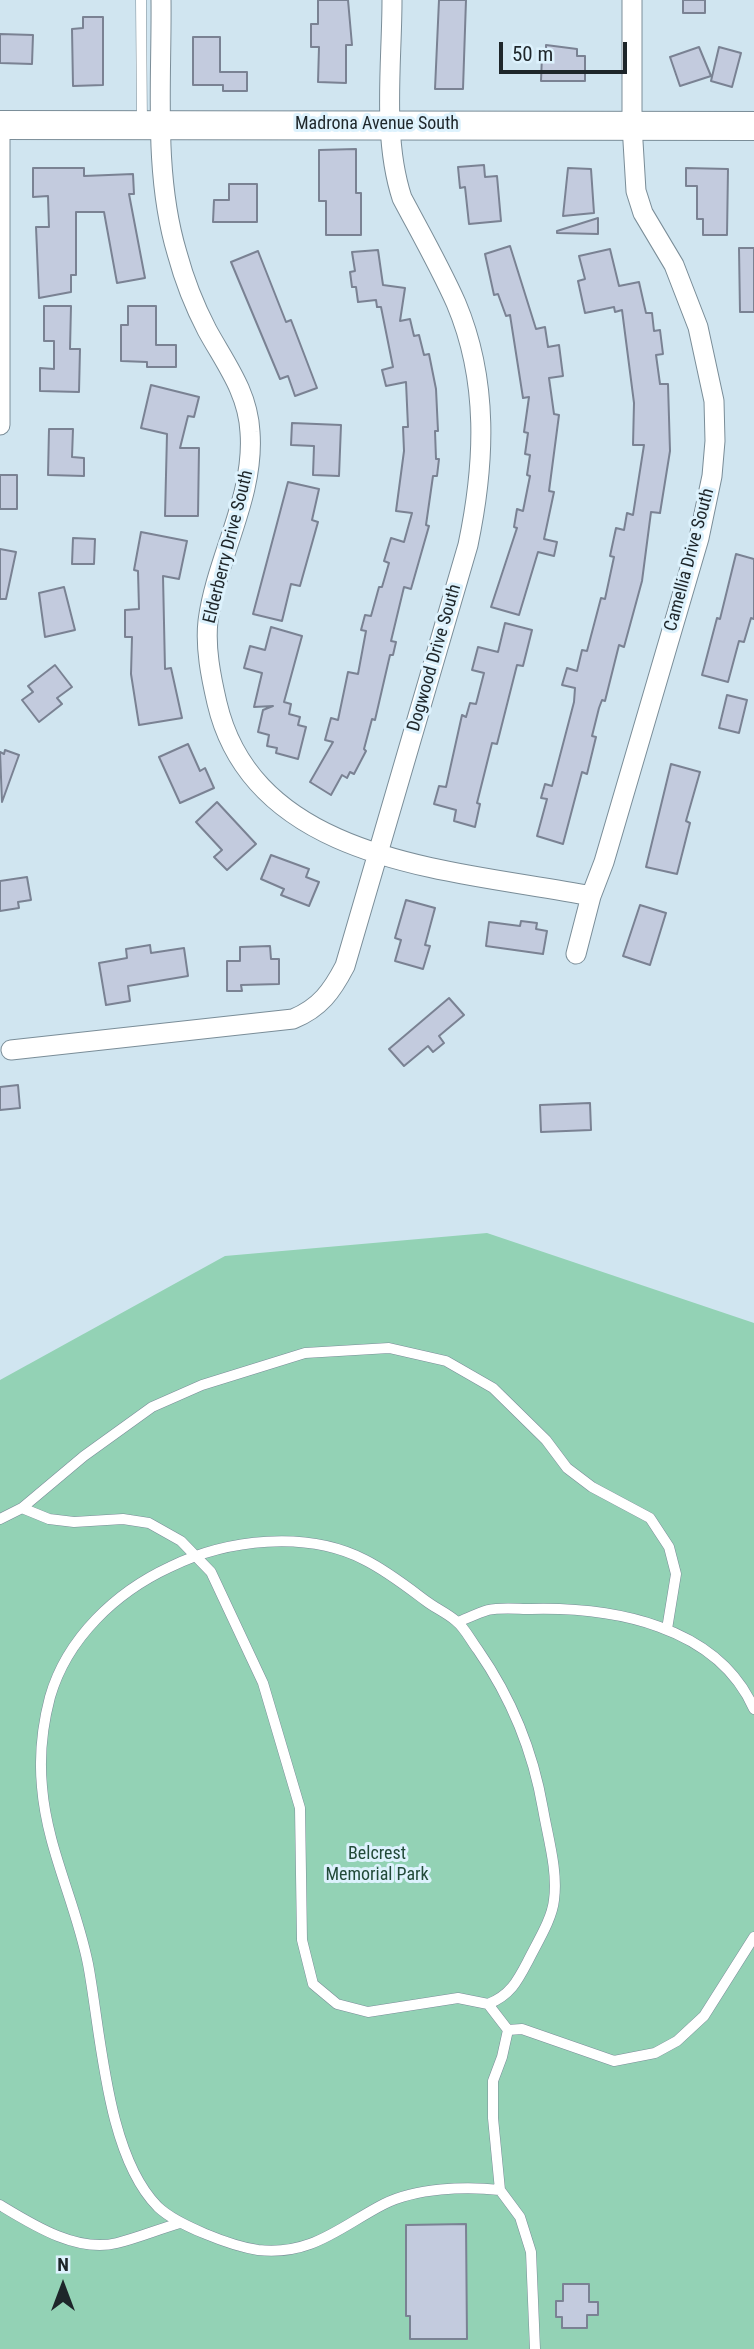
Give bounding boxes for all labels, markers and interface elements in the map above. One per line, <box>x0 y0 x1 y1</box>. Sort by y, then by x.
scale bar <box>502 28 630 72</box>
text: 50 m <box>512 42 553 66</box>
street label: Madrona Avenue South <box>295 113 459 135</box>
street label: Elderberry Drive South <box>200 468 258 626</box>
street label: Camellia Drive South <box>661 486 719 634</box>
street label: Dogwood Drive South <box>404 582 466 734</box>
park label: Belcrest Memorial Park <box>325 1843 429 1885</box>
north arrow <box>28 2251 98 2321</box>
text: N <box>57 2253 69 2276</box>

